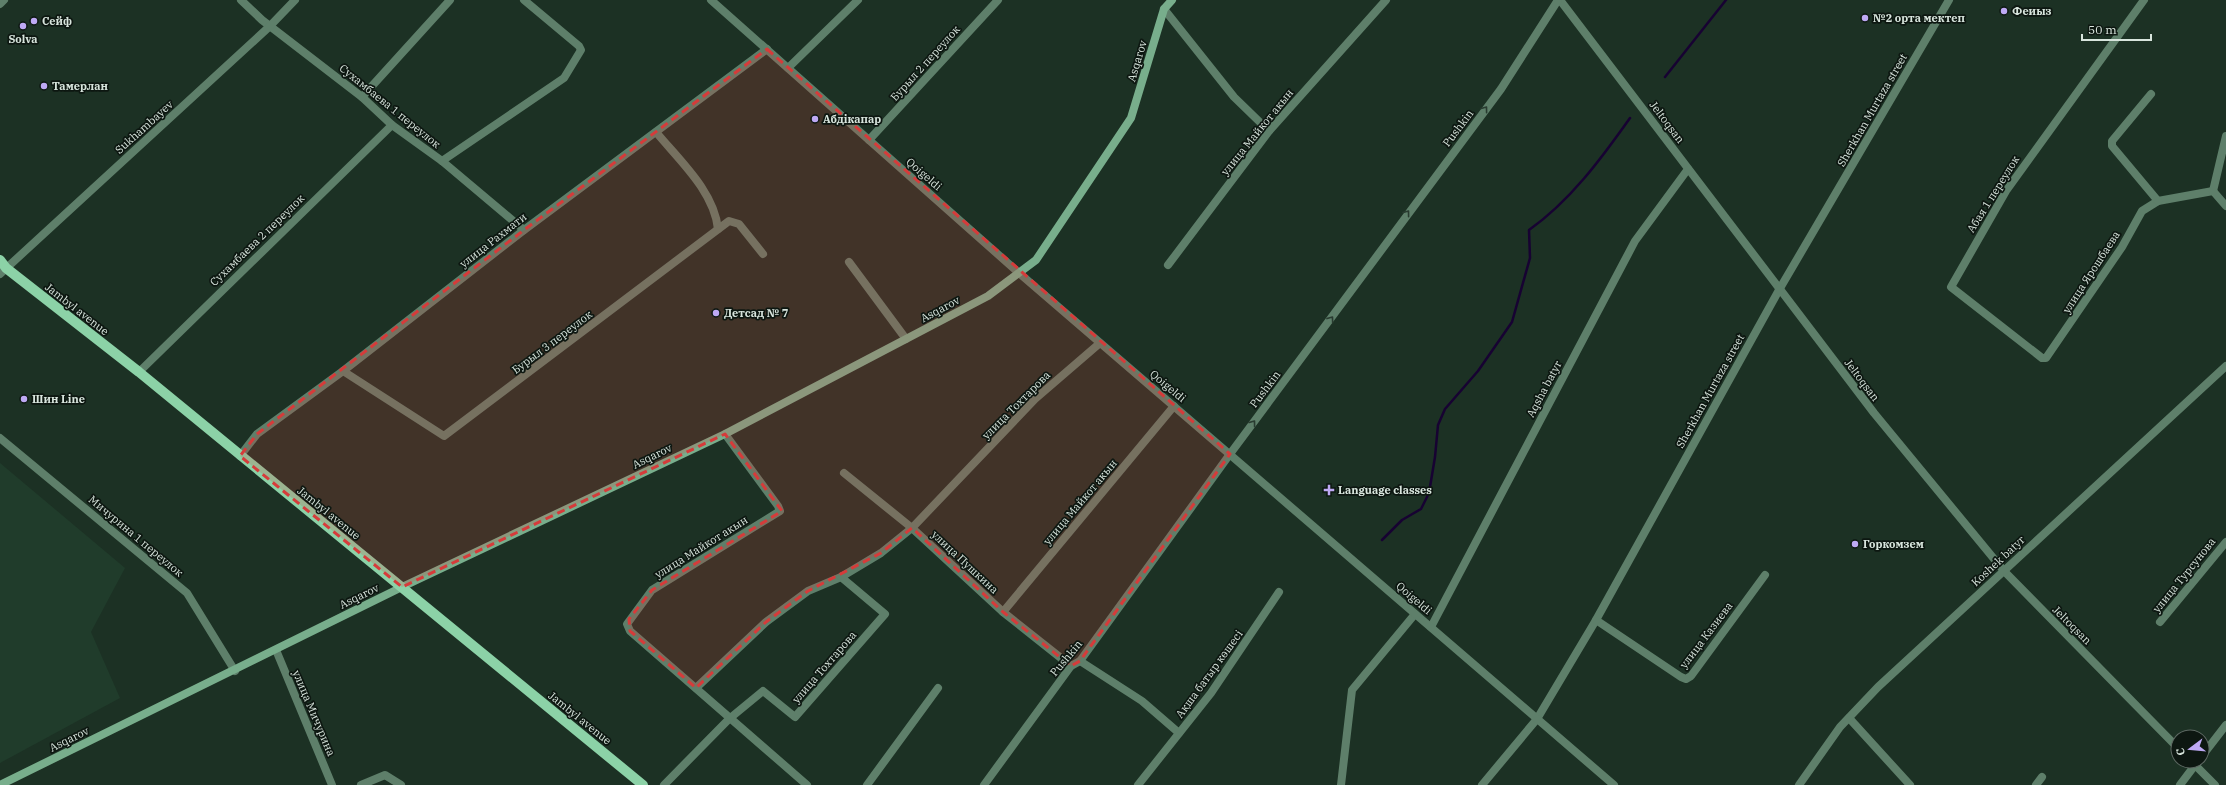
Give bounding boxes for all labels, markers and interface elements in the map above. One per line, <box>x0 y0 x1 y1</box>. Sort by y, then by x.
place label: Феиыз <box>2012 4 2052 18</box>
marker: Феиыз <box>1999 6 2009 16</box>
place label: №2 орта мектеп <box>1873 11 1965 25</box>
marker: №2 орта мектеп <box>1860 13 1870 23</box>
place label: Сейф <box>42 14 72 28</box>
marker: Сейф <box>29 16 39 26</box>
scale bar <box>2082 16 2151 42</box>
marker: Solva <box>18 21 28 31</box>
street label: Бурыл 2 переулок <box>887 22 963 104</box>
text: 50 m <box>2088 22 2117 37</box>
place label: Solva <box>8 32 38 46</box>
street label: Asqarov <box>1124 39 1150 83</box>
street label: Sherkhan Murtaza street <box>1834 51 1910 169</box>
street label: Сухамбаева 1 переулок <box>337 61 444 151</box>
place label: Тамерлан <box>52 79 108 93</box>
marker: Тамерлан <box>39 81 49 91</box>
street label: улица Майкот акын <box>1218 86 1296 178</box>
street label: Sukhambayev <box>112 97 176 157</box>
street label: Jeltoqsan <box>1647 98 1687 146</box>
street label: Pushkin <box>1440 107 1476 149</box>
one-way arrow <box>1481 107 1488 114</box>
place label: Абдiкапар <box>823 112 881 126</box>
marker: Абдiкапар <box>810 114 820 124</box>
street label: Абая 1 переулок <box>1964 152 2023 235</box>
street label: Qoigeldi <box>903 155 945 194</box>
street label: Сухамбаева 2 переулок <box>207 191 308 289</box>
street label: улица Рахмати <box>457 209 529 271</box>
one-way arrow <box>1402 211 1409 218</box>
street label: улица Ярошбаева <box>2059 228 2123 316</box>
street label: Jambyl avenue <box>42 280 112 338</box>
street label: Asqarov <box>918 293 962 325</box>
place label: Детсад № 7 <box>724 306 788 320</box>
street label: Бурыл 3 переулок <box>509 307 595 377</box>
marker: Детсад № 7 <box>711 308 721 318</box>
one-way arrow <box>1326 316 1333 323</box>
street label: Sherkhan Murtaza street <box>1673 331 1747 450</box>
street label: Jeltoqsan <box>1842 356 1882 404</box>
street label: Aqsha batyr <box>1523 358 1565 420</box>
street label: Qoigeldi <box>1147 367 1189 405</box>
street label: улица Тохтарова <box>979 368 1053 442</box>
street label: Pushkin <box>1247 368 1283 410</box>
place label: Шин Line <box>32 392 85 406</box>
marker: Шин Line <box>19 394 29 404</box>
one-way arrow <box>1249 420 1256 427</box>
street label: Asqarov <box>630 440 674 472</box>
street label: улица Майкот акын <box>1040 456 1120 548</box>
street label: Jambyl avenue <box>295 483 363 543</box>
place label: Language classes <box>1338 483 1432 497</box>
marker: Language classes <box>1323 484 1335 496</box>
street label: Мичурина 1 переулок <box>86 492 187 580</box>
street label: улица Майкот акын <box>652 513 750 581</box>
street label: улица Пушкина <box>929 527 1001 597</box>
street label: Koshek batyr <box>1968 533 2028 589</box>
street label: улица Турсунова <box>2150 535 2218 615</box>
place label: Горкомзем <box>1863 537 1924 551</box>
marker: Горкомзем <box>1850 539 1860 549</box>
street label: Qoigeldi <box>1393 579 1435 618</box>
street label: Asqarov <box>337 580 381 612</box>
street label: улица Казиева <box>1677 599 1735 671</box>
street label: Jeltoqsan <box>2050 603 2094 647</box>
street label: Ақша батыр көшесі <box>1172 627 1246 721</box>
street label: улица Тохтарова <box>789 628 859 706</box>
street label: Pushkin <box>1047 637 1085 679</box>
street label: улица Мичурина <box>290 668 338 758</box>
street label: Jambyl avenue <box>546 688 614 748</box>
street label: Asqarov <box>47 723 91 755</box>
north arrow <box>2170 729 2210 769</box>
text: С <box>2173 746 2188 757</box>

